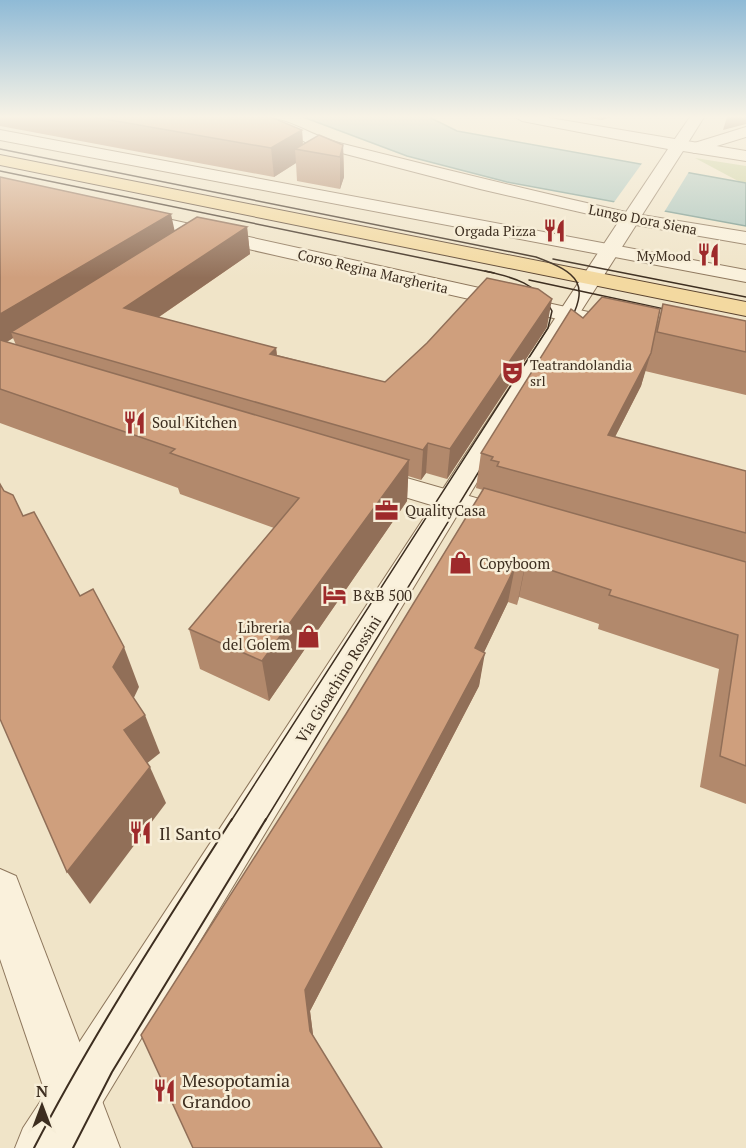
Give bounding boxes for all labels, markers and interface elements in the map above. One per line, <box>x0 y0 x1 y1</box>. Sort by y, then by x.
street label: Lungo Dora Siena <box>587 199 699 239</box>
restaurant icon: Orgada Pizza <box>541 217 567 243</box>
place label: Orgada Pizza <box>455 221 536 240</box>
restaurant icon: MyMood <box>696 242 722 268</box>
street label: Corso Regina Margherita <box>296 244 450 298</box>
place label: MyMood <box>636 246 691 265</box>
place label: Teatrandolandia srl <box>530 355 632 390</box>
theatre icon: Teatrandolandia srl <box>499 359 525 385</box>
restaurant icon: Soul Kitchen <box>121 409 147 435</box>
place label: Soul Kitchen <box>152 412 237 432</box>
office icon: QualityCasa <box>374 497 400 523</box>
place label: QualityCasa <box>405 500 486 520</box>
shop icon: Copyboom <box>448 550 474 576</box>
place label: Copyboom <box>479 553 550 573</box>
hotel icon: B&B 500 <box>322 582 348 608</box>
place label: B&B 500 <box>353 585 412 605</box>
street label: Via Gioachino Rossini <box>291 612 385 746</box>
place label: Libreria del Golem <box>222 617 290 654</box>
shop icon: Libreria del Golem <box>295 623 321 649</box>
restaurant icon: Il Santo <box>128 820 154 846</box>
place label: Il Santo <box>159 821 221 845</box>
place label: Mesopotamia Grandoo <box>182 1068 290 1113</box>
north arrow <box>12 1076 72 1136</box>
restaurant icon: Mesopotamia Grandoo <box>151 1077 177 1103</box>
text: N <box>36 1080 48 1102</box>

